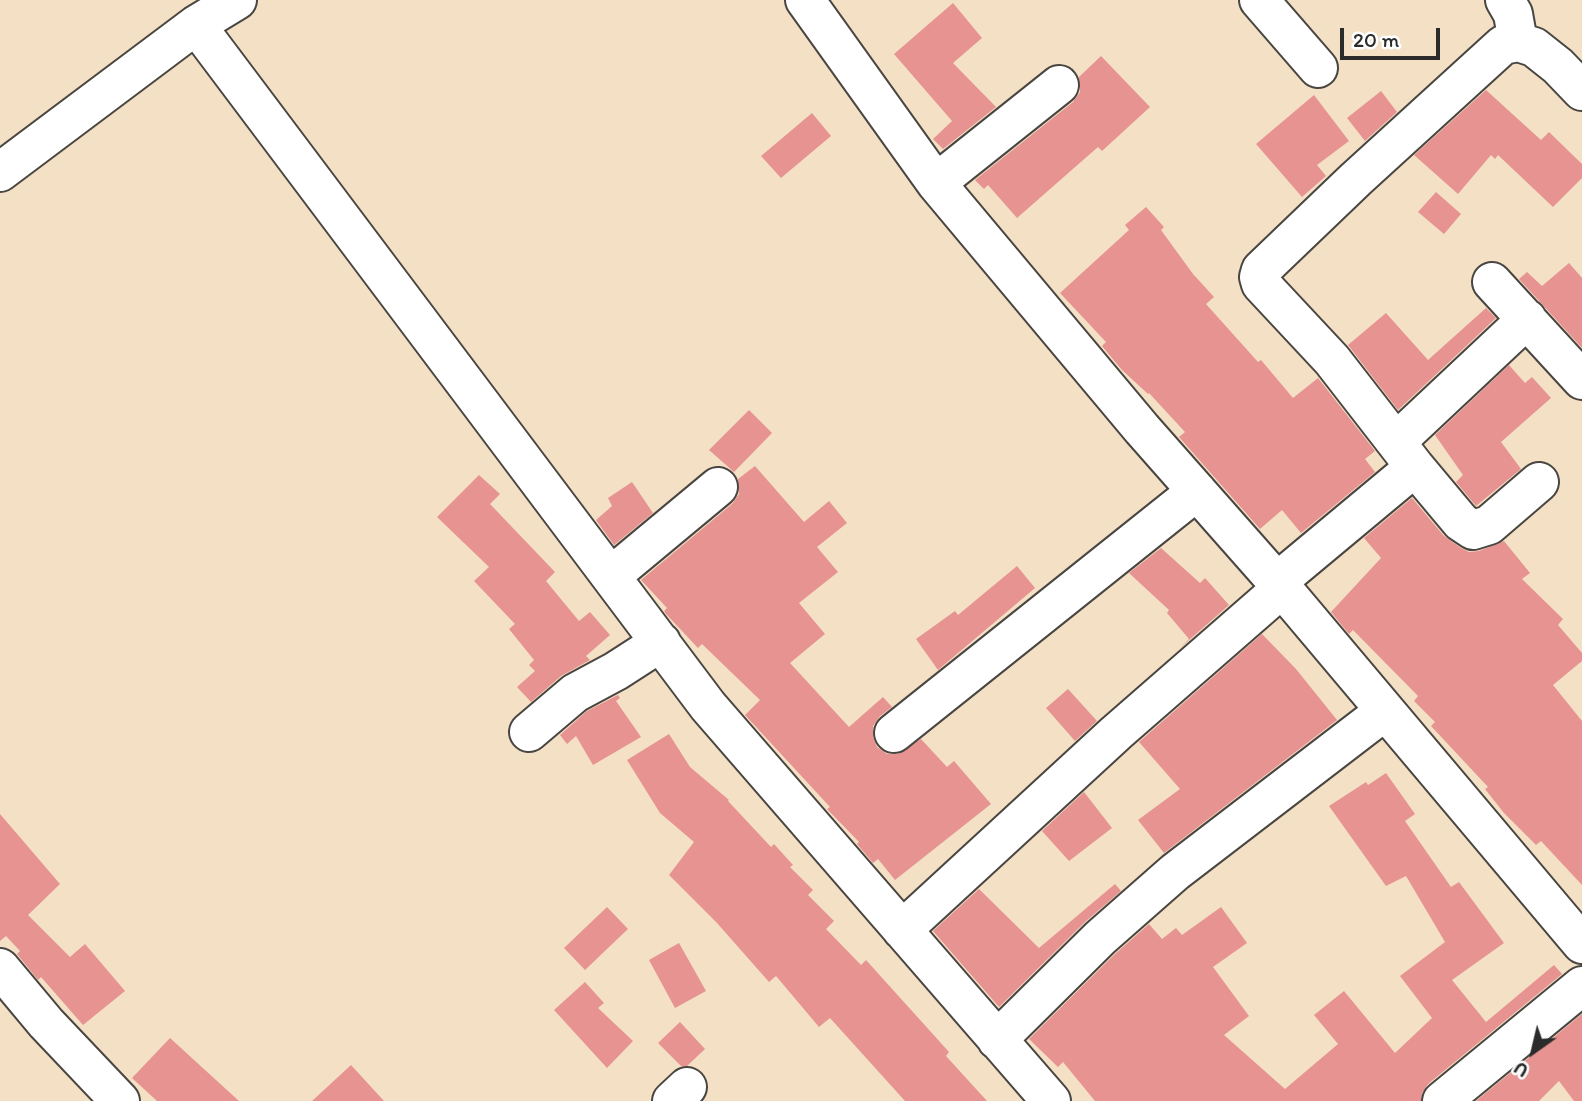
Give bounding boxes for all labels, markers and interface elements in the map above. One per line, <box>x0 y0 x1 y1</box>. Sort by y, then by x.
scale bar <box>1344 14 1444 58</box>
text: 20 m <box>1353 27 1399 52</box>
north arrow <box>1498 1017 1568 1087</box>
text: U <box>1509 1057 1533 1083</box>

